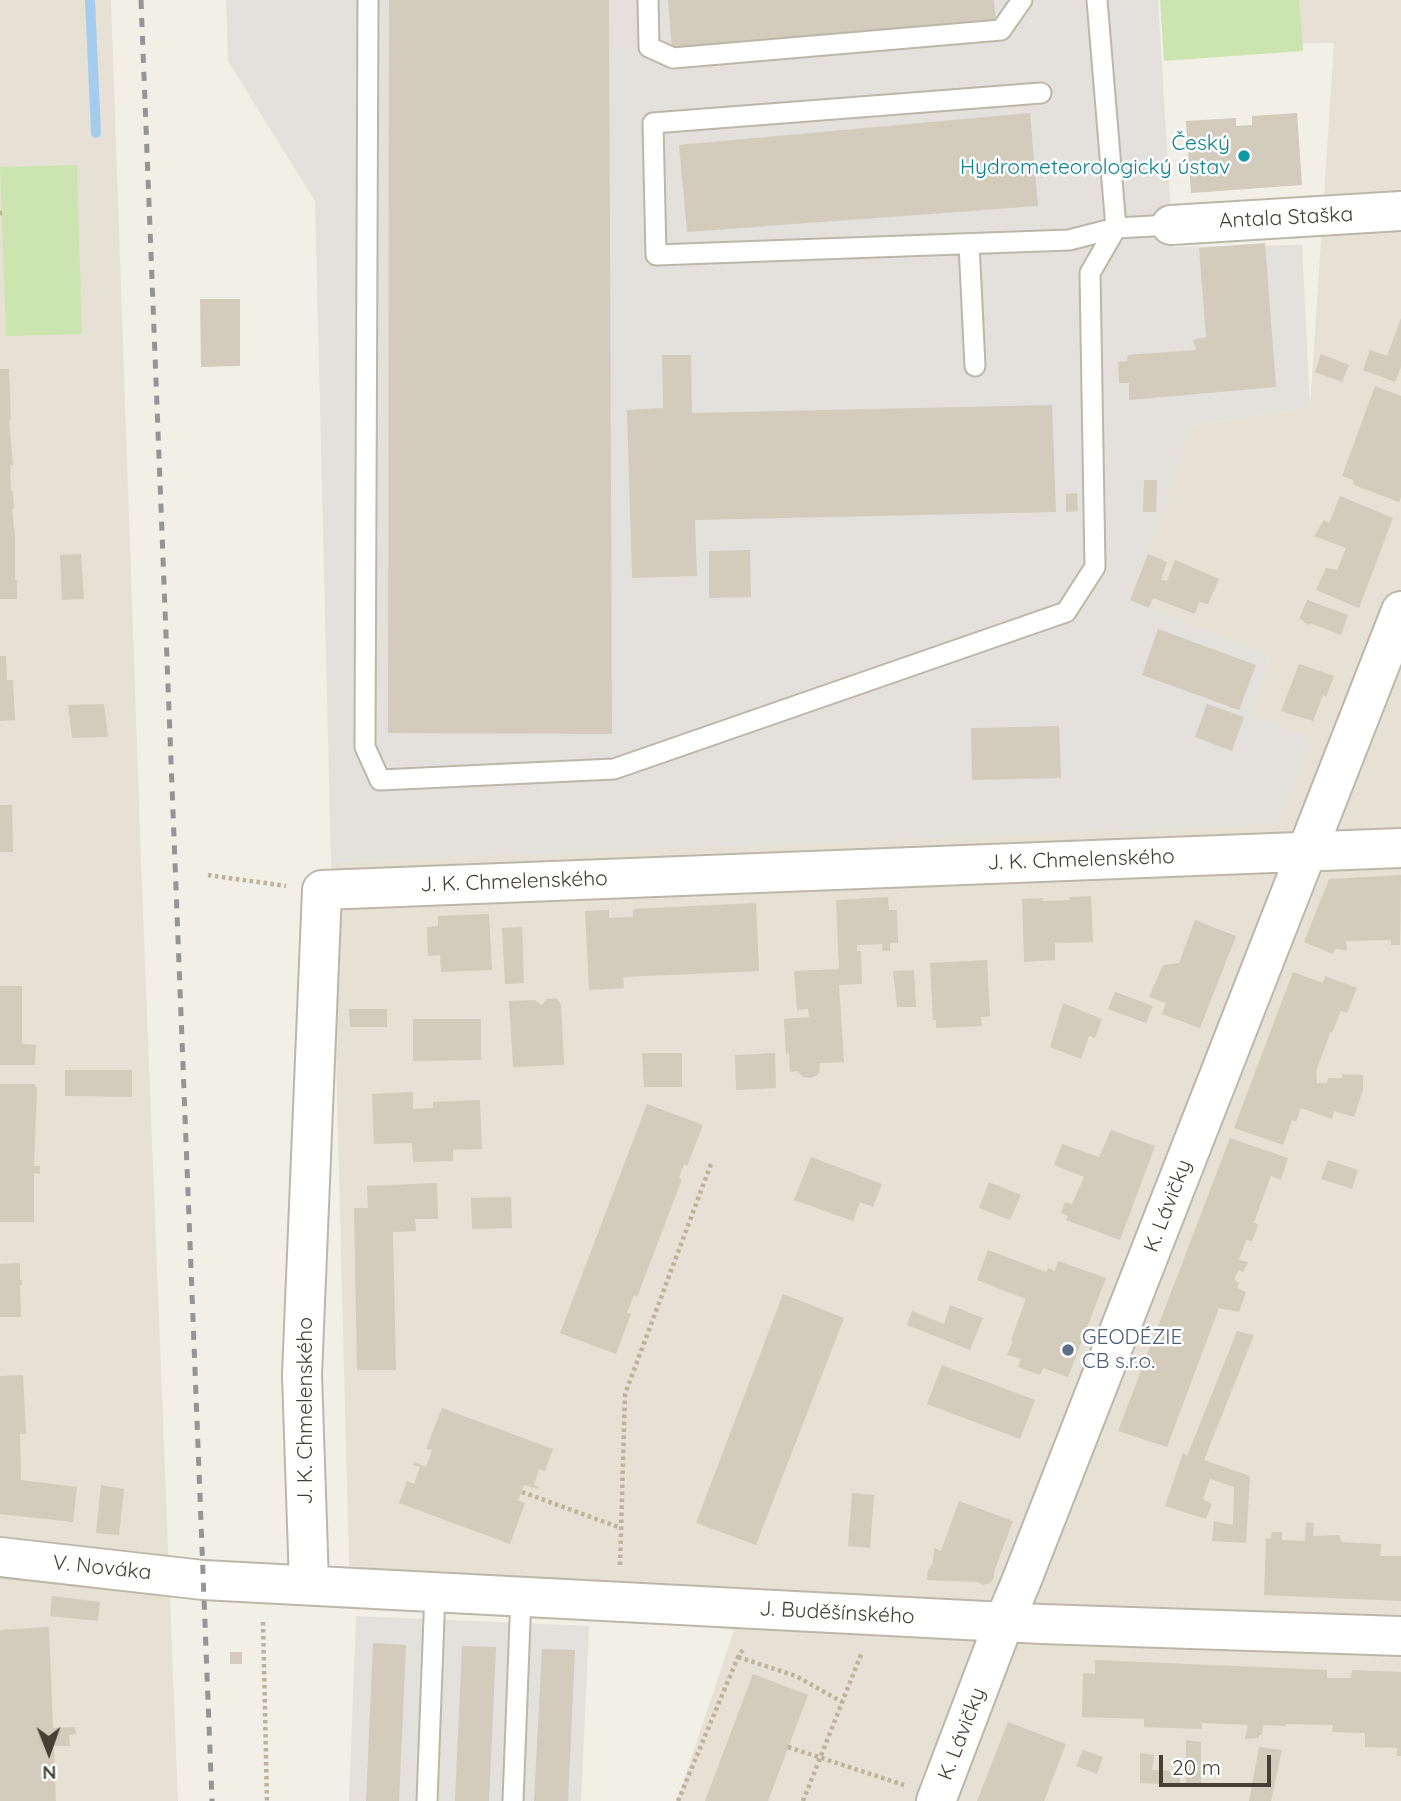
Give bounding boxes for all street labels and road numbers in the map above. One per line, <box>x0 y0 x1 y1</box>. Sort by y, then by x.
street label: Antala Staška <box>1218 202 1354 234</box>
street label: J. K. Chmelenského <box>987 844 1175 876</box>
street label: J. K. Chmelenského <box>420 866 608 898</box>
street label: K. Lávičky <box>1139 1156 1197 1256</box>
street label: J. K. Chmelenského <box>293 1317 319 1505</box>
street label: V. Nováka <box>51 1550 153 1586</box>
street label: J. Buděšínského <box>759 1596 915 1630</box>
street label: K. Lávičky <box>933 1684 991 1784</box>

